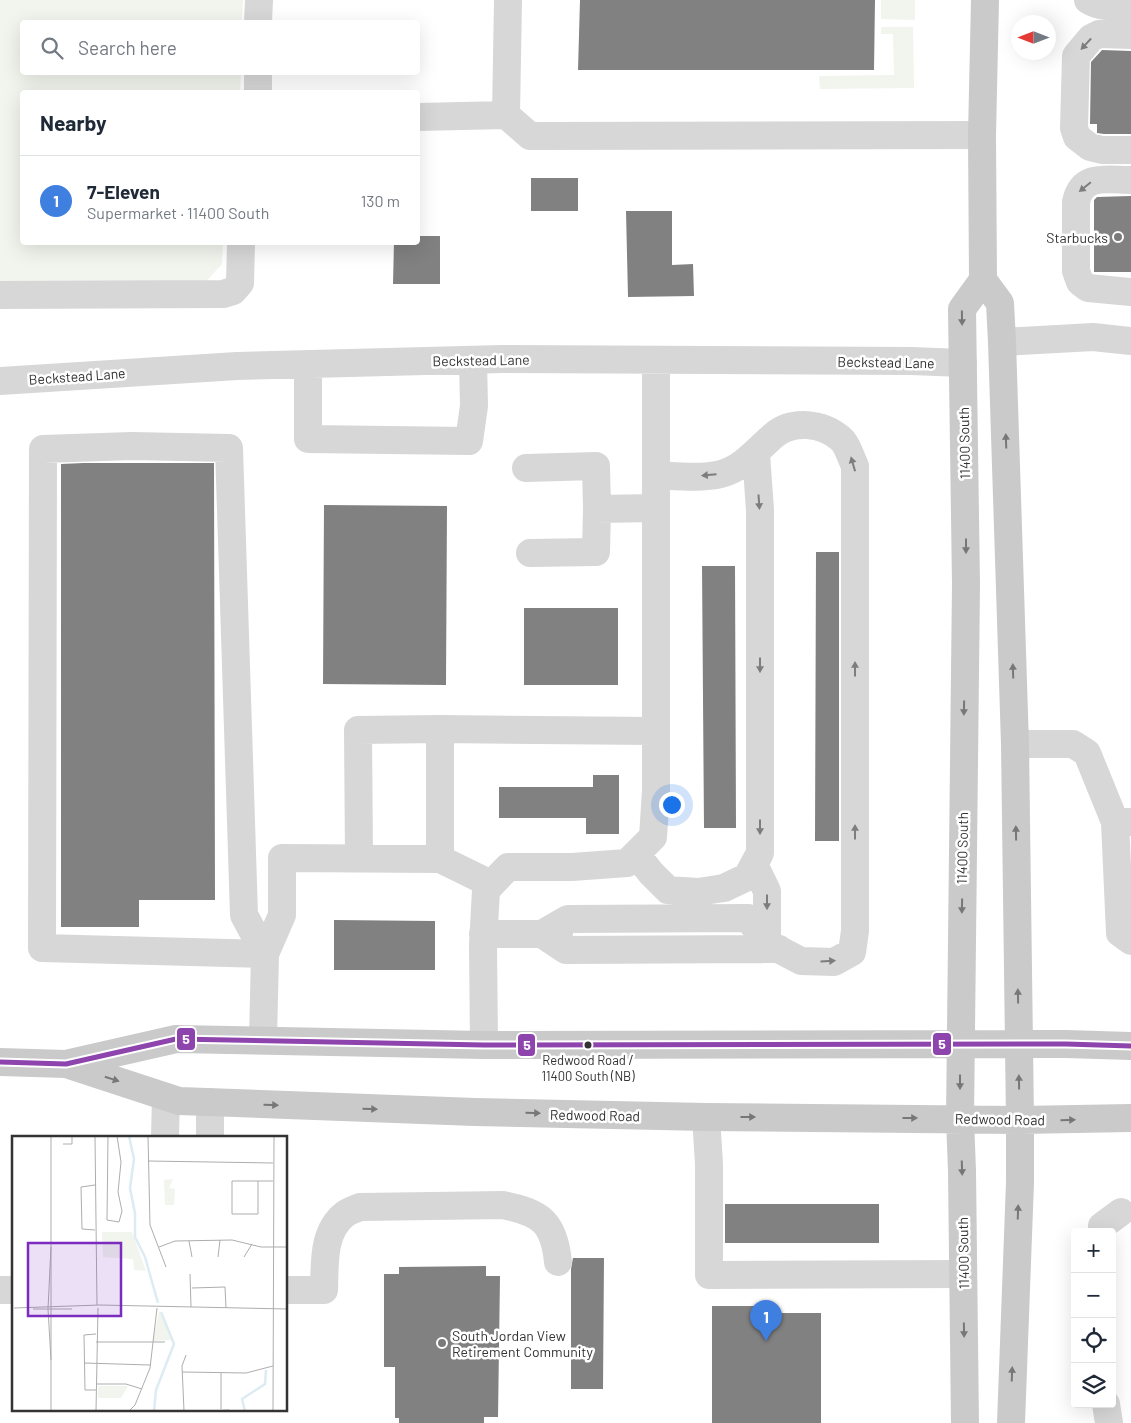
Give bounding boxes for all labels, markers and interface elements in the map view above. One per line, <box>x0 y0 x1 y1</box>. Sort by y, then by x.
north arrow <box>1011 15 1056 60</box>
search box <box>20 20 420 75</box>
icon: search <box>38 34 66 62</box>
text: Search here <box>78 36 177 59</box>
one-way arrow <box>1080 38 1092 50</box>
text: Nearby <box>40 110 106 135</box>
text: 7-Eleven <box>87 180 160 203</box>
one-way arrow <box>1079 182 1092 193</box>
text: 1 <box>53 191 59 210</box>
text: 130 m <box>361 191 400 210</box>
text: Supermarket · 11400 South <box>87 203 269 222</box>
place label: Starbucks <box>1046 229 1108 246</box>
marker: Starbucks <box>1112 231 1124 243</box>
one-way arrow <box>958 310 966 326</box>
street label: Beckstead Lane <box>432 351 530 369</box>
street label: Beckstead Lane <box>837 353 935 371</box>
street label: Beckstead Lane <box>28 364 126 388</box>
street label: 11400 South <box>955 407 973 479</box>
one-way arrow <box>1001 432 1009 448</box>
one-way arrow <box>848 456 856 471</box>
one-way arrow <box>700 471 716 479</box>
one-way arrow <box>755 495 763 511</box>
one-way arrow <box>962 538 970 554</box>
one-way arrow <box>756 657 764 673</box>
one-way arrow <box>851 661 859 677</box>
one-way arrow <box>1009 663 1017 679</box>
one-way arrow <box>960 701 968 717</box>
your location <box>659 792 685 818</box>
street label: 11400 South <box>953 812 971 884</box>
one-way arrow <box>756 820 764 836</box>
one-way arrow <box>851 823 859 839</box>
one-way arrow <box>1012 825 1020 841</box>
one-way arrow <box>763 894 771 910</box>
one-way arrow <box>958 898 966 914</box>
one-way arrow <box>821 957 837 965</box>
one-way arrow <box>1014 988 1022 1004</box>
line badge: 5 <box>176 1027 196 1051</box>
text: 5 <box>182 1030 190 1047</box>
line badge: 5 <box>932 1032 952 1056</box>
line badge: 5 <box>517 1033 536 1057</box>
text: 5 <box>938 1035 946 1052</box>
text: 5 <box>523 1036 531 1053</box>
marker: Redwood Road / 11400 South (NB) <box>583 1040 593 1050</box>
place label: Redwood Road / 11400 South (NB) <box>541 1052 635 1084</box>
one-way arrow <box>1015 1074 1023 1090</box>
one-way arrow <box>105 1075 120 1083</box>
one-way arrow <box>956 1075 964 1091</box>
one-way arrow <box>263 1101 279 1109</box>
one-way arrow <box>363 1105 379 1113</box>
street label: Redwood Road <box>550 1106 640 1124</box>
one-way arrow <box>525 1110 541 1118</box>
street label: Redwood Road <box>955 1110 1045 1128</box>
one-way arrow <box>740 1113 756 1121</box>
one-way arrow <box>902 1114 918 1122</box>
one-way arrow <box>1061 1116 1077 1124</box>
inset map <box>12 1136 288 1410</box>
one-way arrow <box>958 1160 966 1176</box>
one-way arrow <box>1015 1204 1023 1220</box>
street label: 11400 South <box>954 1217 972 1289</box>
map controls <box>1071 1228 1116 1408</box>
button: + <box>1071 1228 1116 1273</box>
button: − <box>1071 1273 1116 1318</box>
pin: 1 <box>750 1300 782 1341</box>
button: locate <box>1071 1318 1116 1363</box>
one-way arrow <box>960 1323 968 1339</box>
place label: South Jordan View Retirement Community <box>452 1327 593 1360</box>
marker: South Jordan View Retirement Community <box>436 1337 448 1349</box>
button: layers <box>1071 1363 1116 1408</box>
one-way arrow <box>1009 1366 1017 1382</box>

